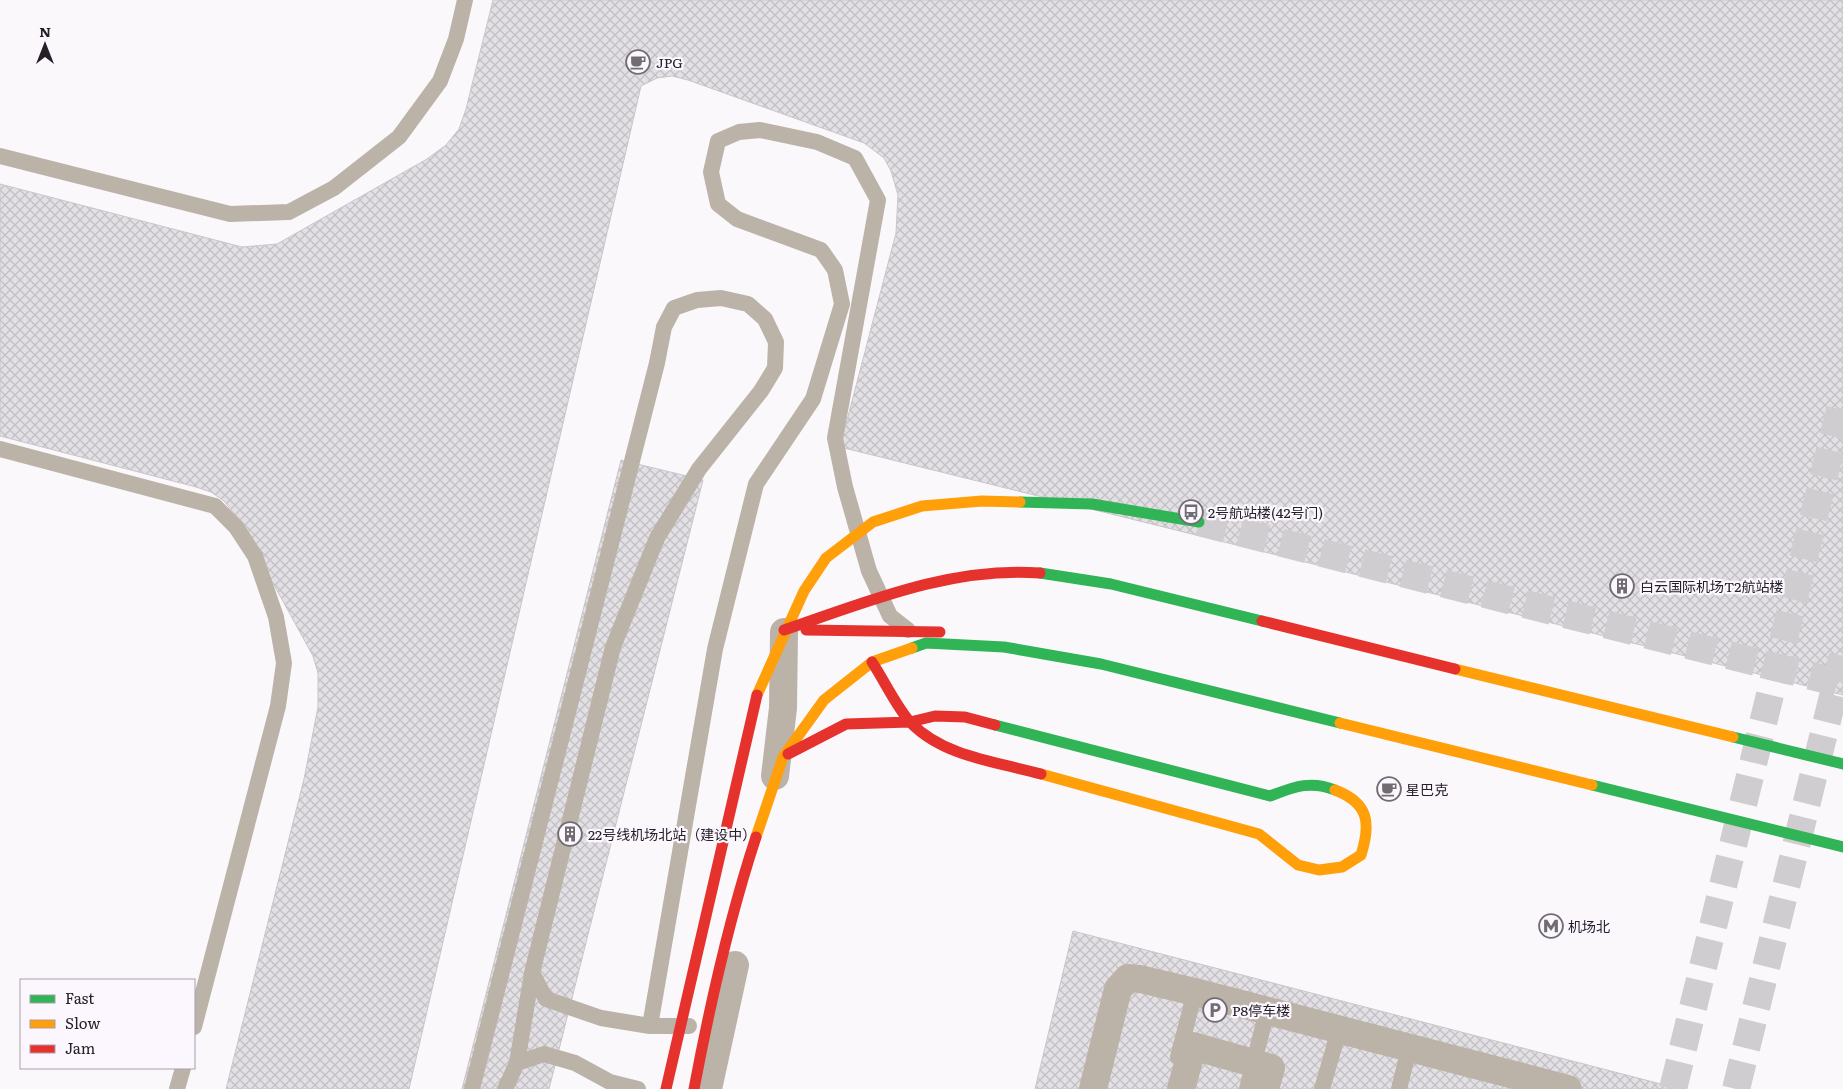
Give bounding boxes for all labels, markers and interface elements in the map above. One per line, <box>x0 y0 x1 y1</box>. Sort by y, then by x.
north arrow <box>20 20 70 70</box>
text: N <box>39 21 51 41</box>
cafe icon: JPG <box>625 49 651 75</box>
place label: JPG <box>656 52 683 72</box>
bus stop icon: 2号航站楼(42号门) <box>1178 499 1204 525</box>
place label: 2号航站楼(42号门) <box>1208 502 1323 522</box>
building icon: 白云国际机场T2航站楼 <box>1609 573 1635 599</box>
place label: 白云国际机场T2航站楼 <box>1640 576 1783 596</box>
cafe icon: 星巴克 <box>1376 776 1402 802</box>
place label: 星巴克 <box>1406 779 1448 799</box>
building icon: 22号线机场北站（建设中） <box>557 821 583 847</box>
place label: 22号线机场北站（建设中） <box>588 824 756 844</box>
metro station icon: 机场北 <box>1538 913 1564 939</box>
place label: 机场北 <box>1568 916 1610 936</box>
legend <box>20 979 195 1069</box>
text: Fast <box>65 986 94 1009</box>
parking icon: P8停车楼 <box>1202 997 1228 1023</box>
place label: P8停车楼 <box>1232 1000 1290 1020</box>
text: Slow <box>65 1011 100 1034</box>
text: Jam <box>65 1036 96 1059</box>

